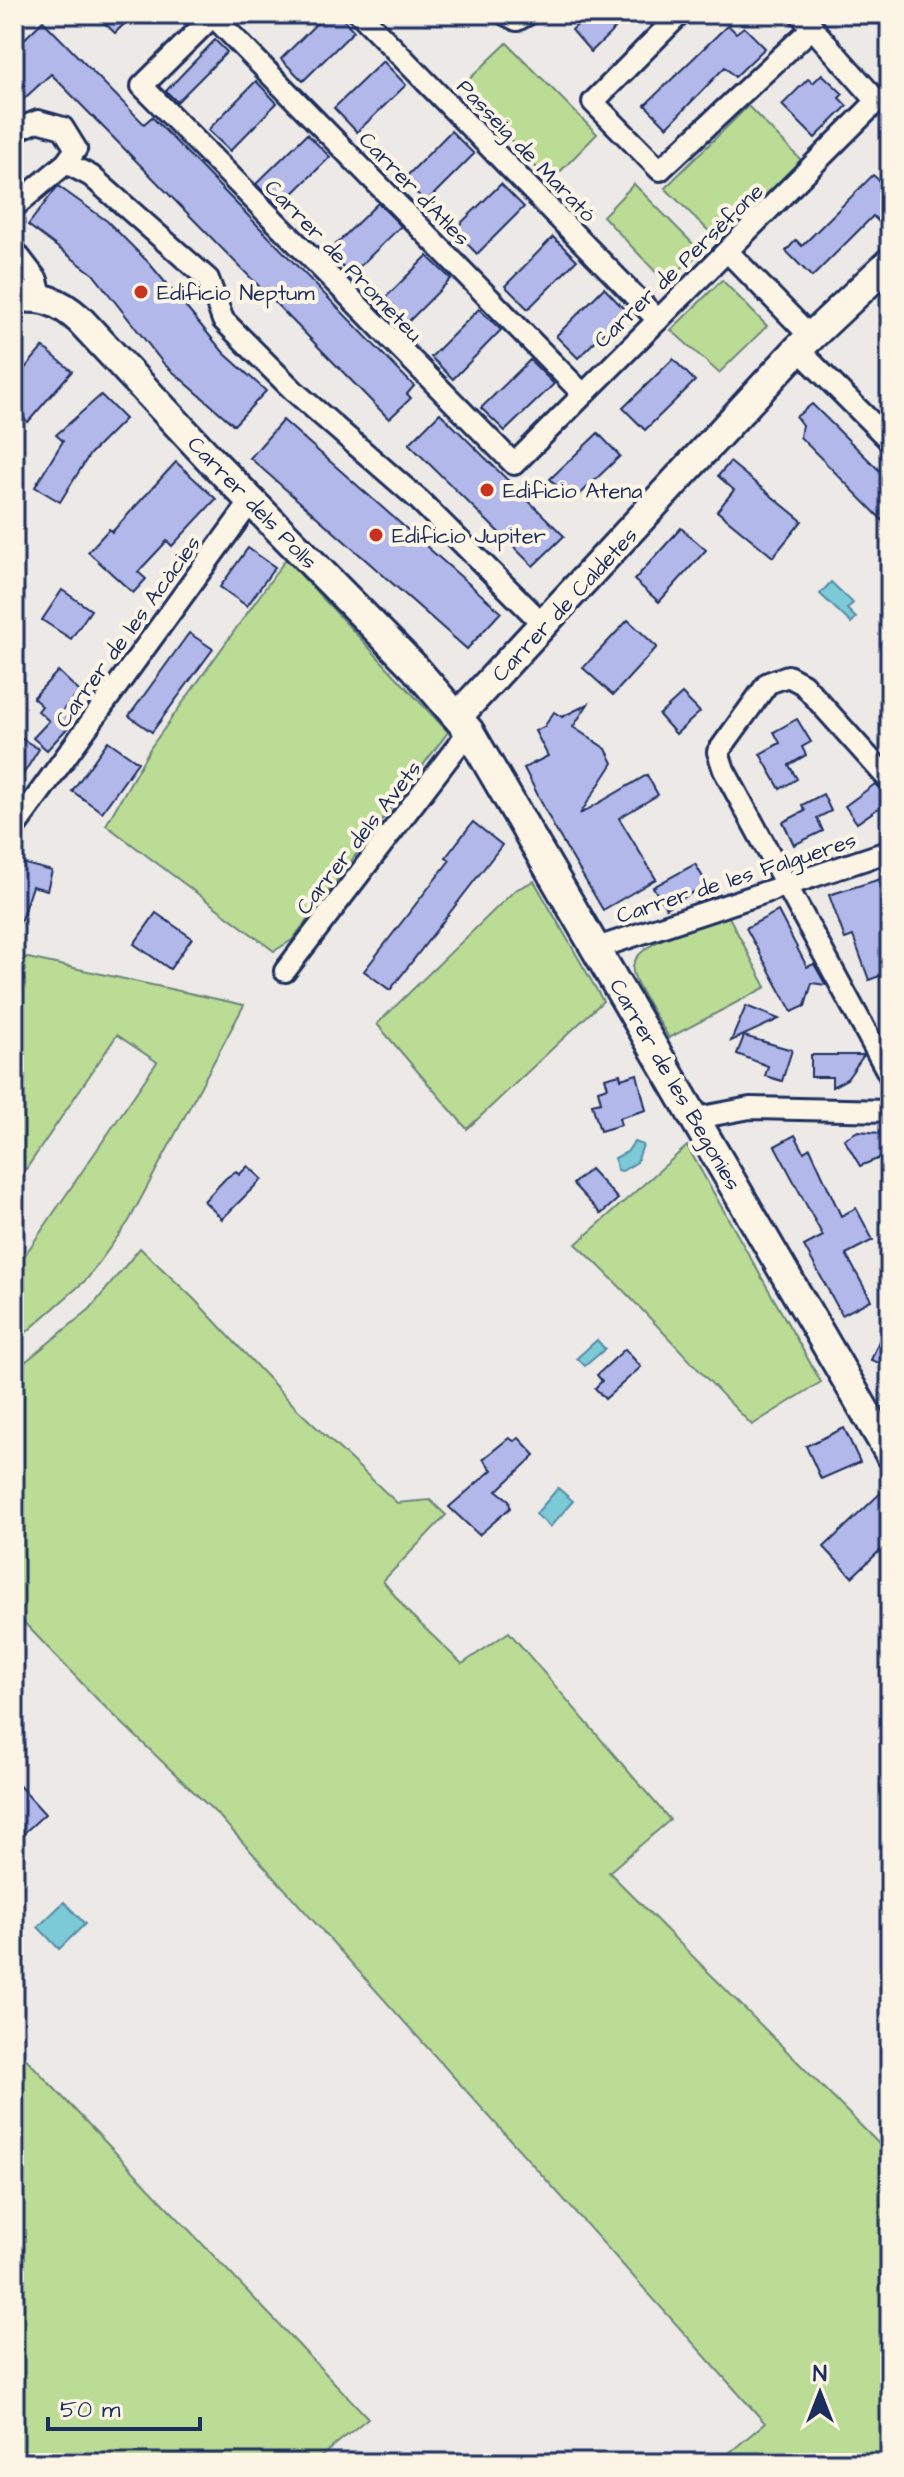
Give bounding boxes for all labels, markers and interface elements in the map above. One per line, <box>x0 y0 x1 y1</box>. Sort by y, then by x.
street label: Passeig de Marató <box>449 72 603 231</box>
street label: Carrer d'Atles <box>351 125 477 253</box>
street label: Carrer de Prometeu <box>257 173 429 349</box>
street label: Carrer de Persèfone <box>587 177 771 355</box>
place label: Edificio Neptum <box>157 278 315 309</box>
marker: Edificio Neptum <box>132 283 150 301</box>
street label: Carrer dels Polls <box>180 429 324 577</box>
place label: Edificio Atena <box>503 476 643 507</box>
marker: Edificio Atena <box>478 481 496 499</box>
place label: Edificio Jupiter <box>392 521 546 552</box>
street label: Carrer de Caldetes <box>485 521 645 689</box>
marker: Edificio Jupiter <box>367 526 385 544</box>
street label: Carrer de les Acàcies <box>48 530 209 734</box>
street label: Carrer dels Avets <box>289 754 429 921</box>
street label: Carrer de les Falgueres <box>613 825 861 933</box>
street label: Carrer de les Begonies <box>601 973 748 1197</box>
north arrow <box>780 2353 860 2433</box>
text: N <box>813 2359 827 2390</box>
scale bar <box>48 2381 200 2431</box>
text: 50 m <box>60 2393 121 2427</box>

